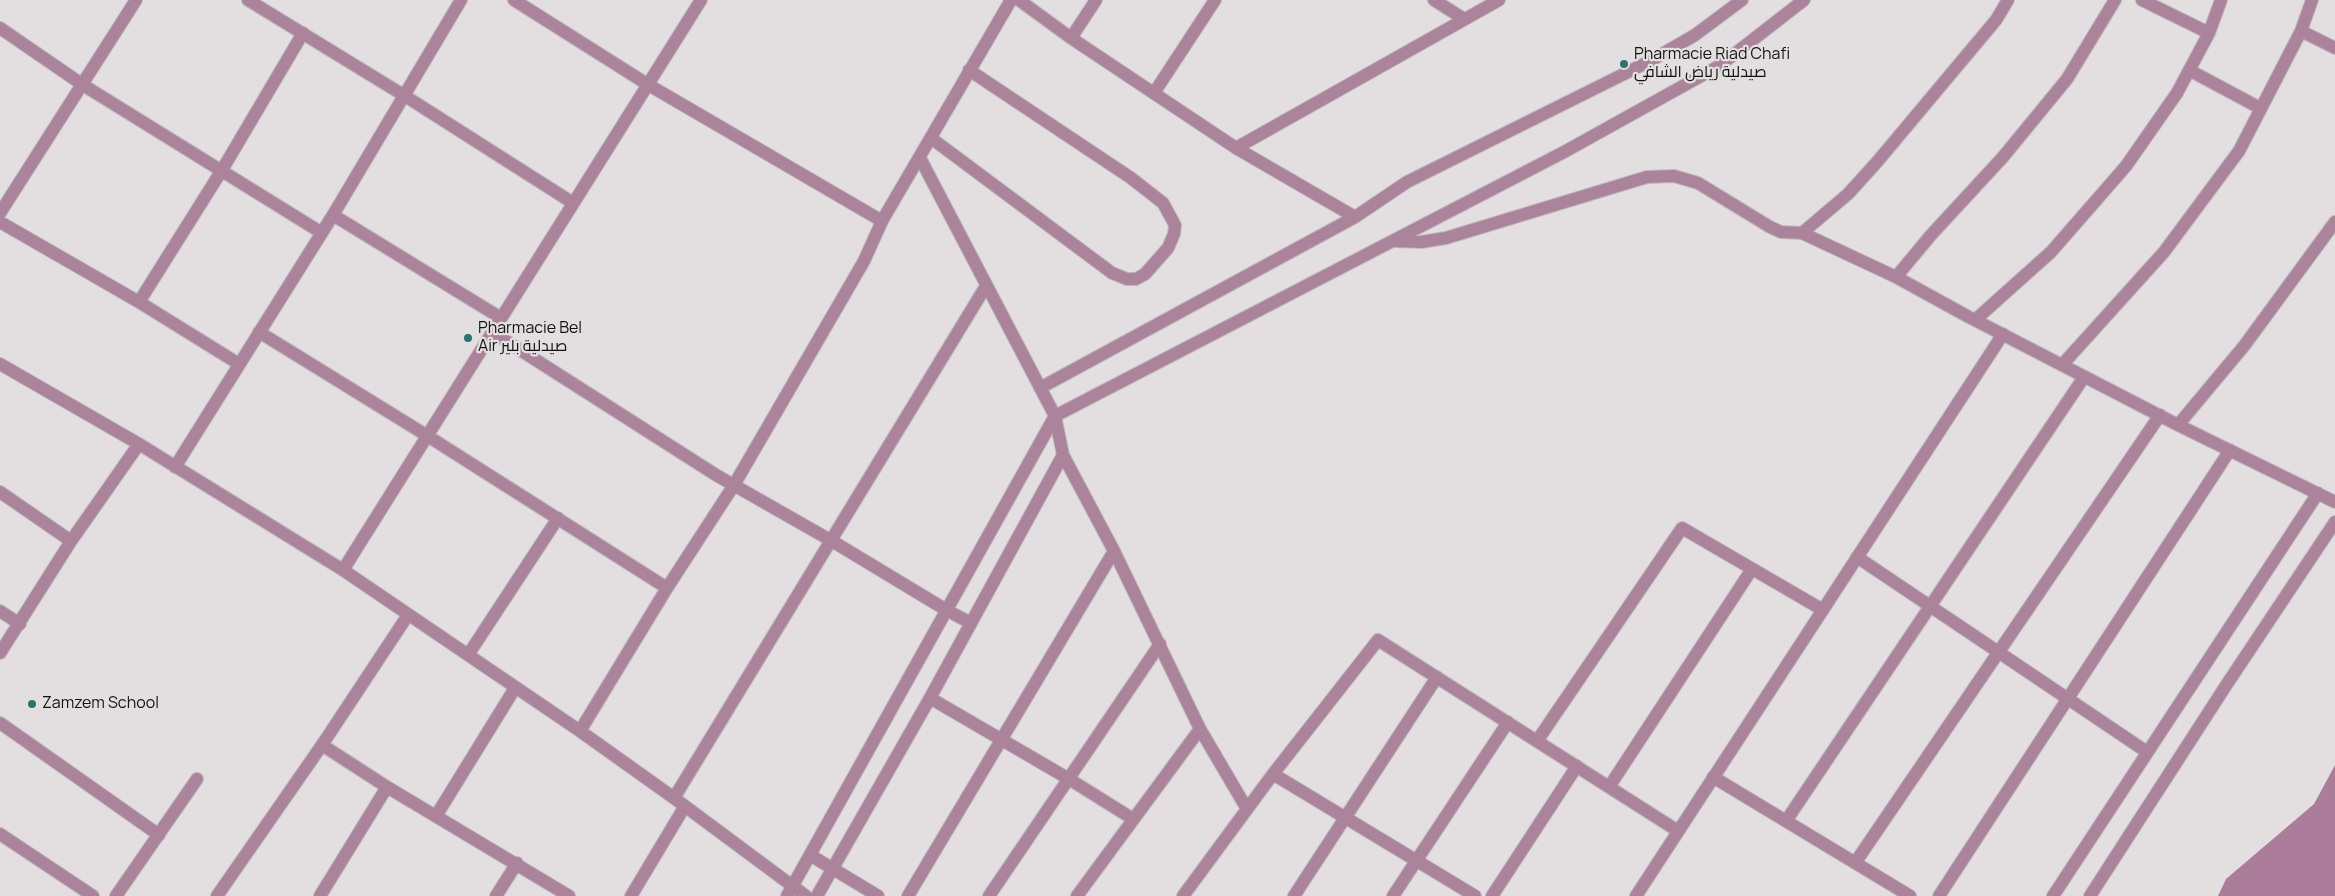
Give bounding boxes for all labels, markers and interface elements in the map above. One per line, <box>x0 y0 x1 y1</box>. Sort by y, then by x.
place label: Pharmacie Riad Chafi صيدلية رياض الشافي <box>1634 45 1790 83</box>
marker: Pharmacie Riad Chafi صيدلية رياض الشافي <box>1618 58 1630 70</box>
place label: Pharmacie Bel Air صيدلية بلير <box>478 319 582 357</box>
marker: Pharmacie Bel Air صيدلية بلير <box>462 332 474 344</box>
place label: Zamzem School <box>42 694 159 714</box>
marker: Zamzem School <box>26 698 38 710</box>

